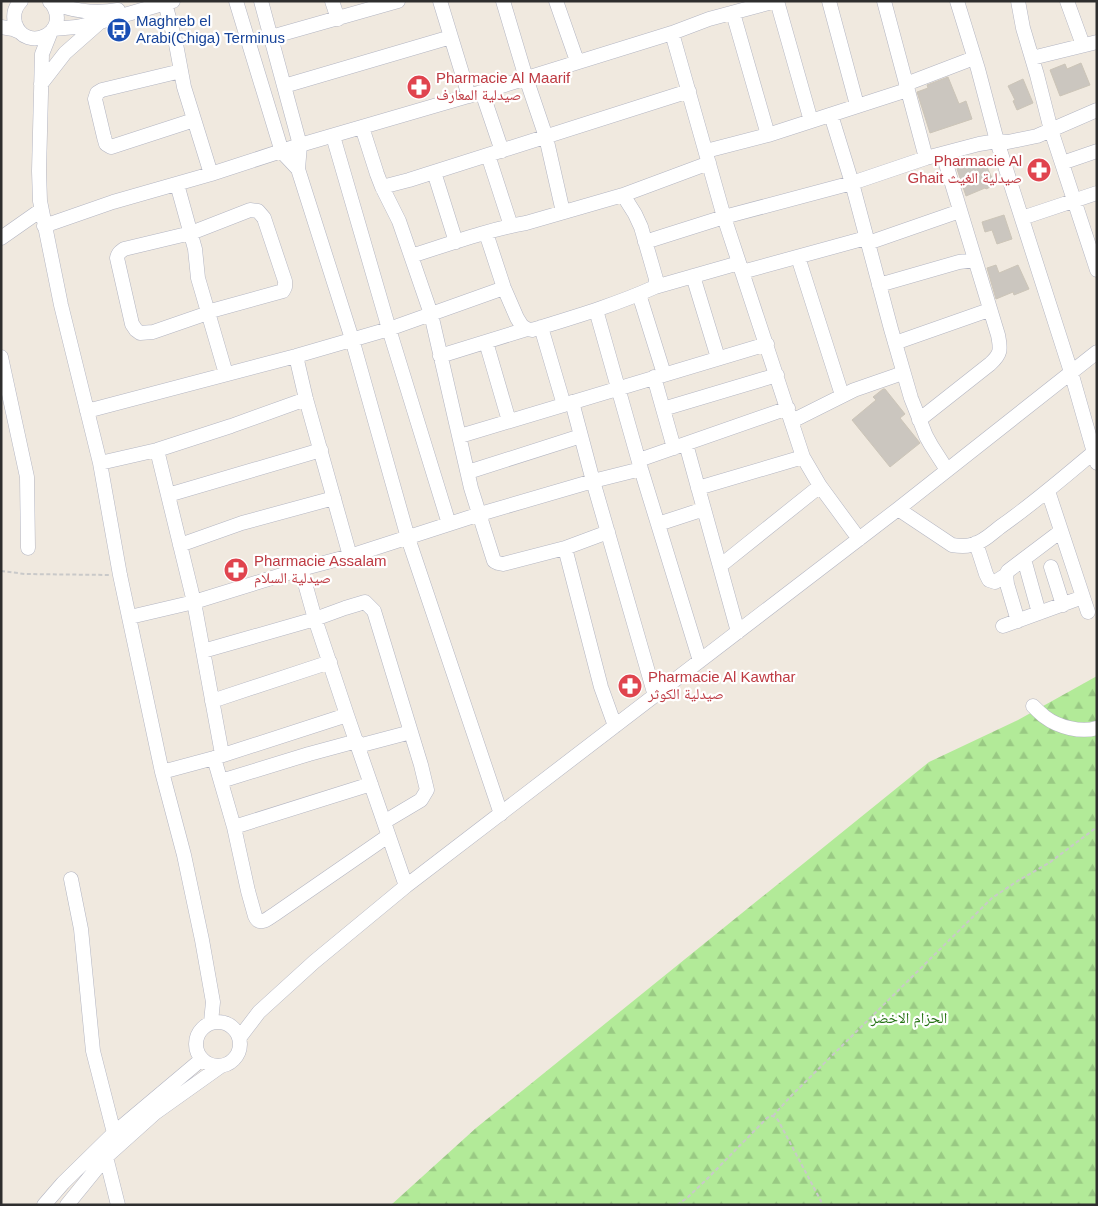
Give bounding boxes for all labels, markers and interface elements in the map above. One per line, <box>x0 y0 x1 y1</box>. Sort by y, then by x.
place label: Maghreb el Arabi(Chiga) Terminus <box>136 12 285 46</box>
bus stop icon: Maghreb el Arabi(Chiga) Terminus <box>106 17 132 43</box>
place label: Pharmacie Al Maarif صيدلية المعارف <box>436 69 571 104</box>
pharmacy icon: Pharmacie Al Maarif صيدلية المعارف <box>406 74 432 100</box>
place label: Pharmacie Al Ghait صيدلية الغيث <box>908 152 1022 186</box>
pharmacy icon: Pharmacie Al Ghait صيدلية الغيث <box>1026 157 1052 183</box>
place label: Pharmacie Assalam صيدلية السلام <box>254 552 387 588</box>
pharmacy icon: Pharmacie Assalam صيدلية السلام <box>223 557 249 583</box>
place label: Pharmacie Al Kawthar صيدلية الكوثر <box>647 668 796 703</box>
pharmacy icon: Pharmacie Al Kawthar صيدلية الكوثر <box>617 673 643 699</box>
park label: الحزام الاخضر <box>870 1009 947 1028</box>

